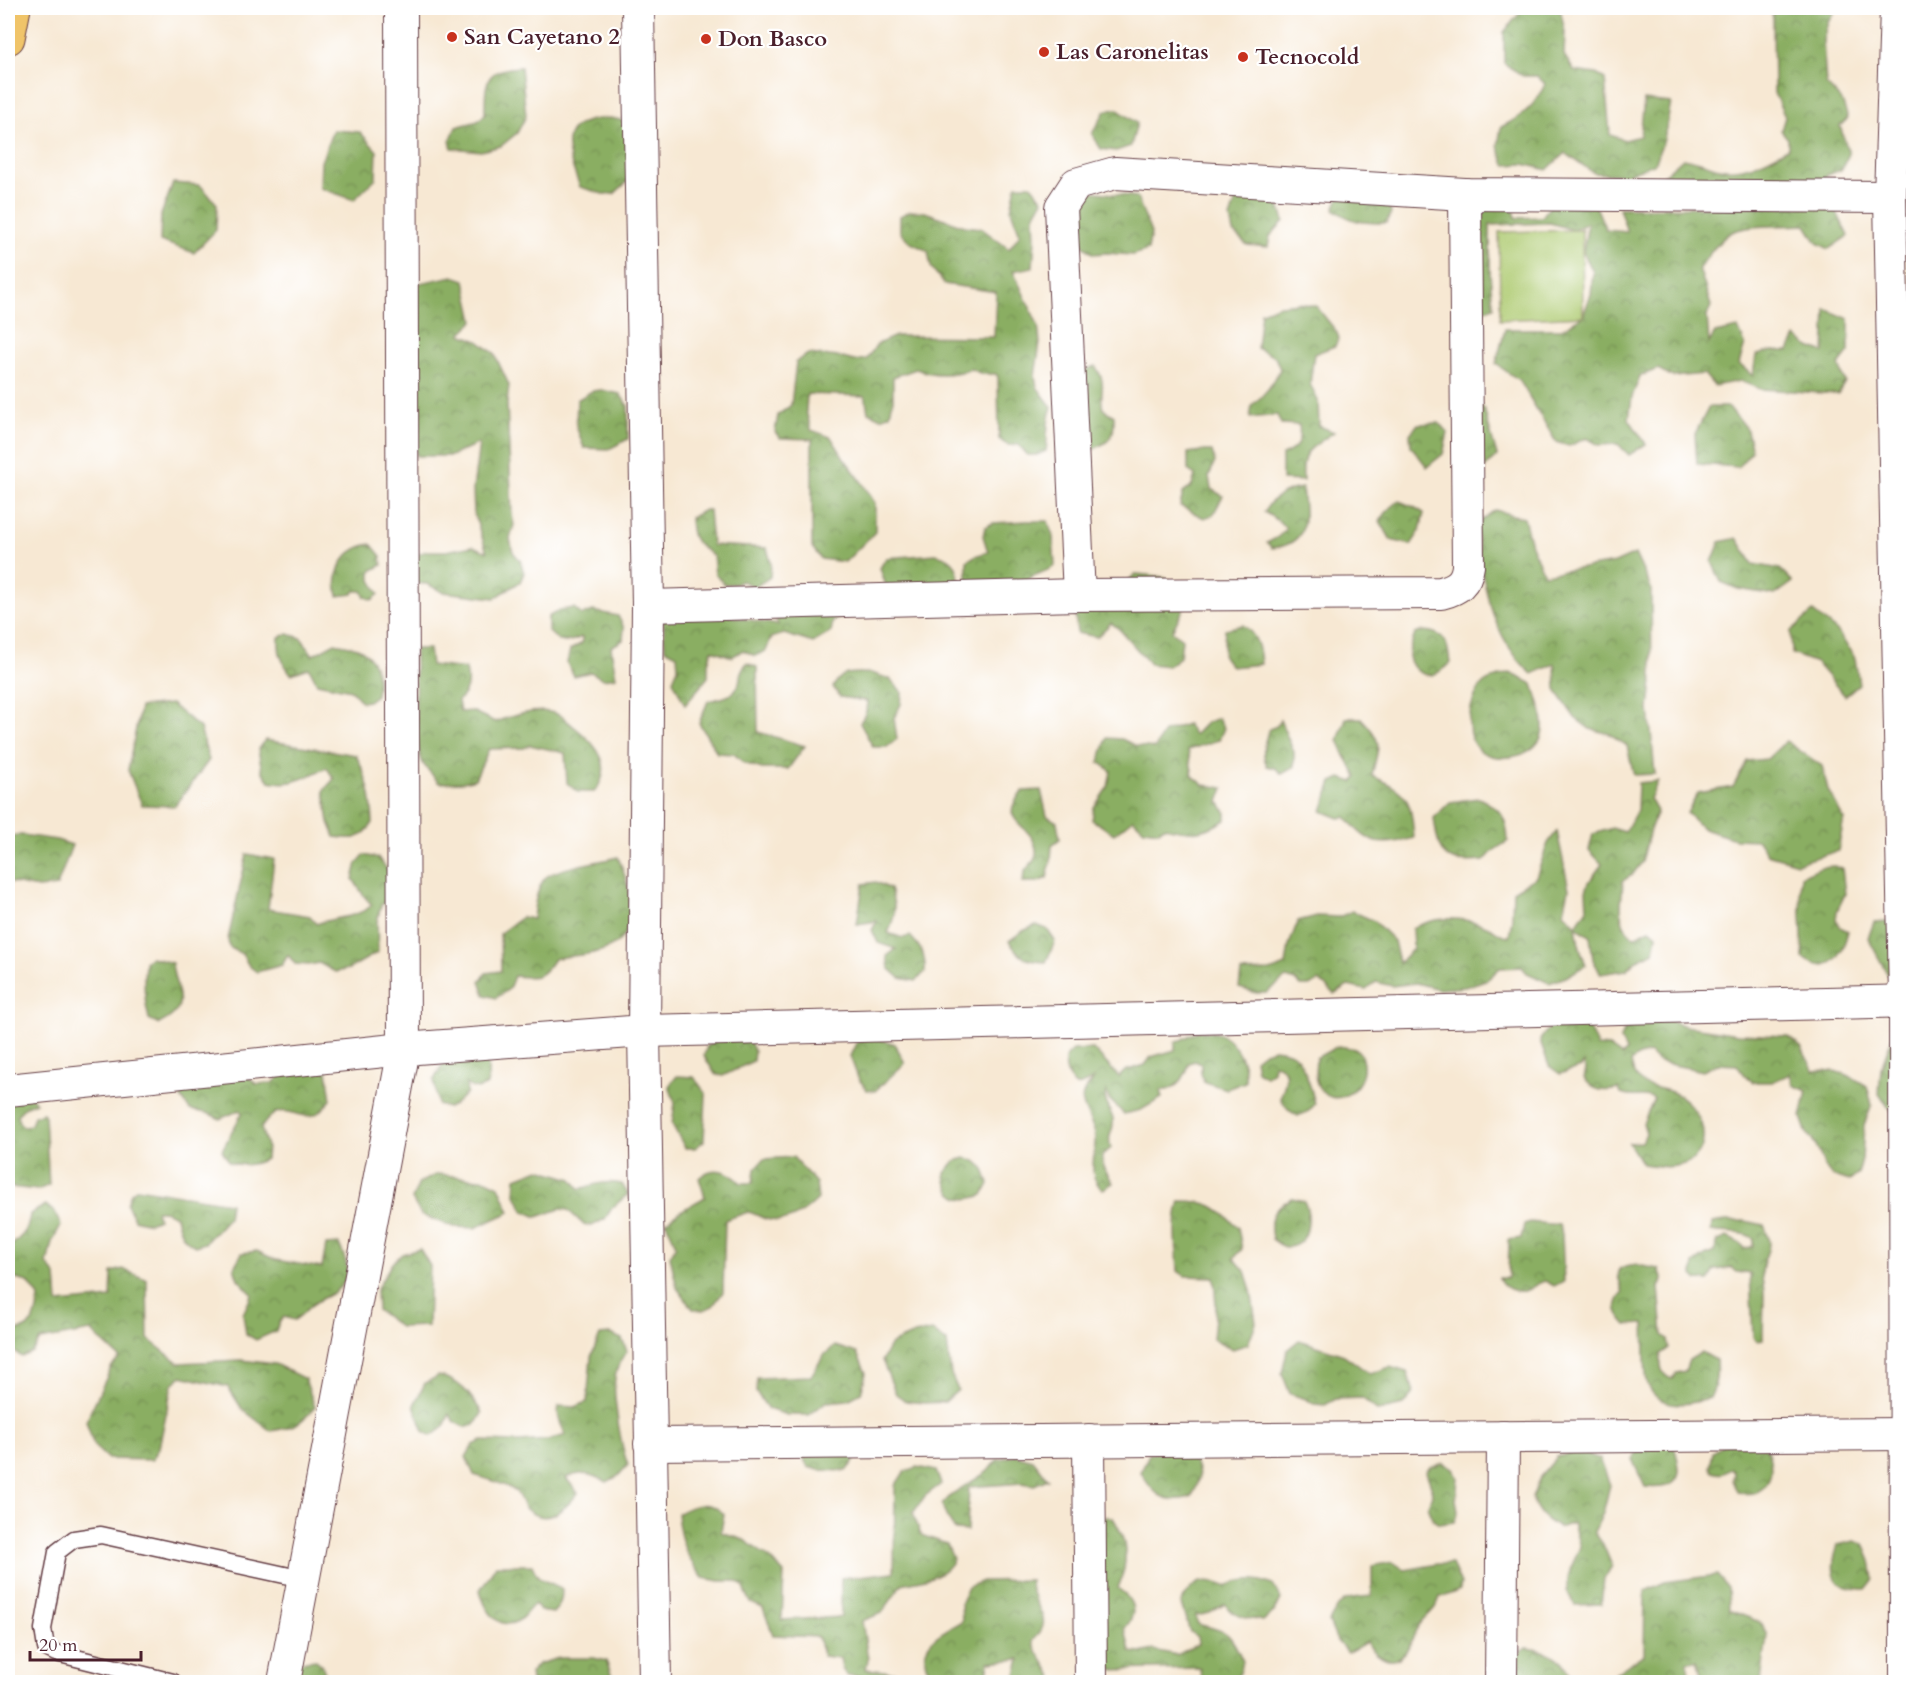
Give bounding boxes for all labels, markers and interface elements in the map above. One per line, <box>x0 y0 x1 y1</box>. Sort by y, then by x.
place label: San Cayetano 2 <box>464 22 620 52</box>
place label: Don Basco <box>718 24 827 54</box>
marker: San Cayetano 2 <box>445 30 459 44</box>
marker: Don Basco <box>699 32 713 46</box>
place label: Las Caronelitas <box>1056 37 1209 67</box>
place label: Tecnocold <box>1255 42 1360 72</box>
marker: Las Caronelitas <box>1037 45 1051 59</box>
marker: Tecnocold <box>1236 50 1250 64</box>
scale bar <box>30 1624 141 1662</box>
text: 20 m <box>39 1633 78 1658</box>

